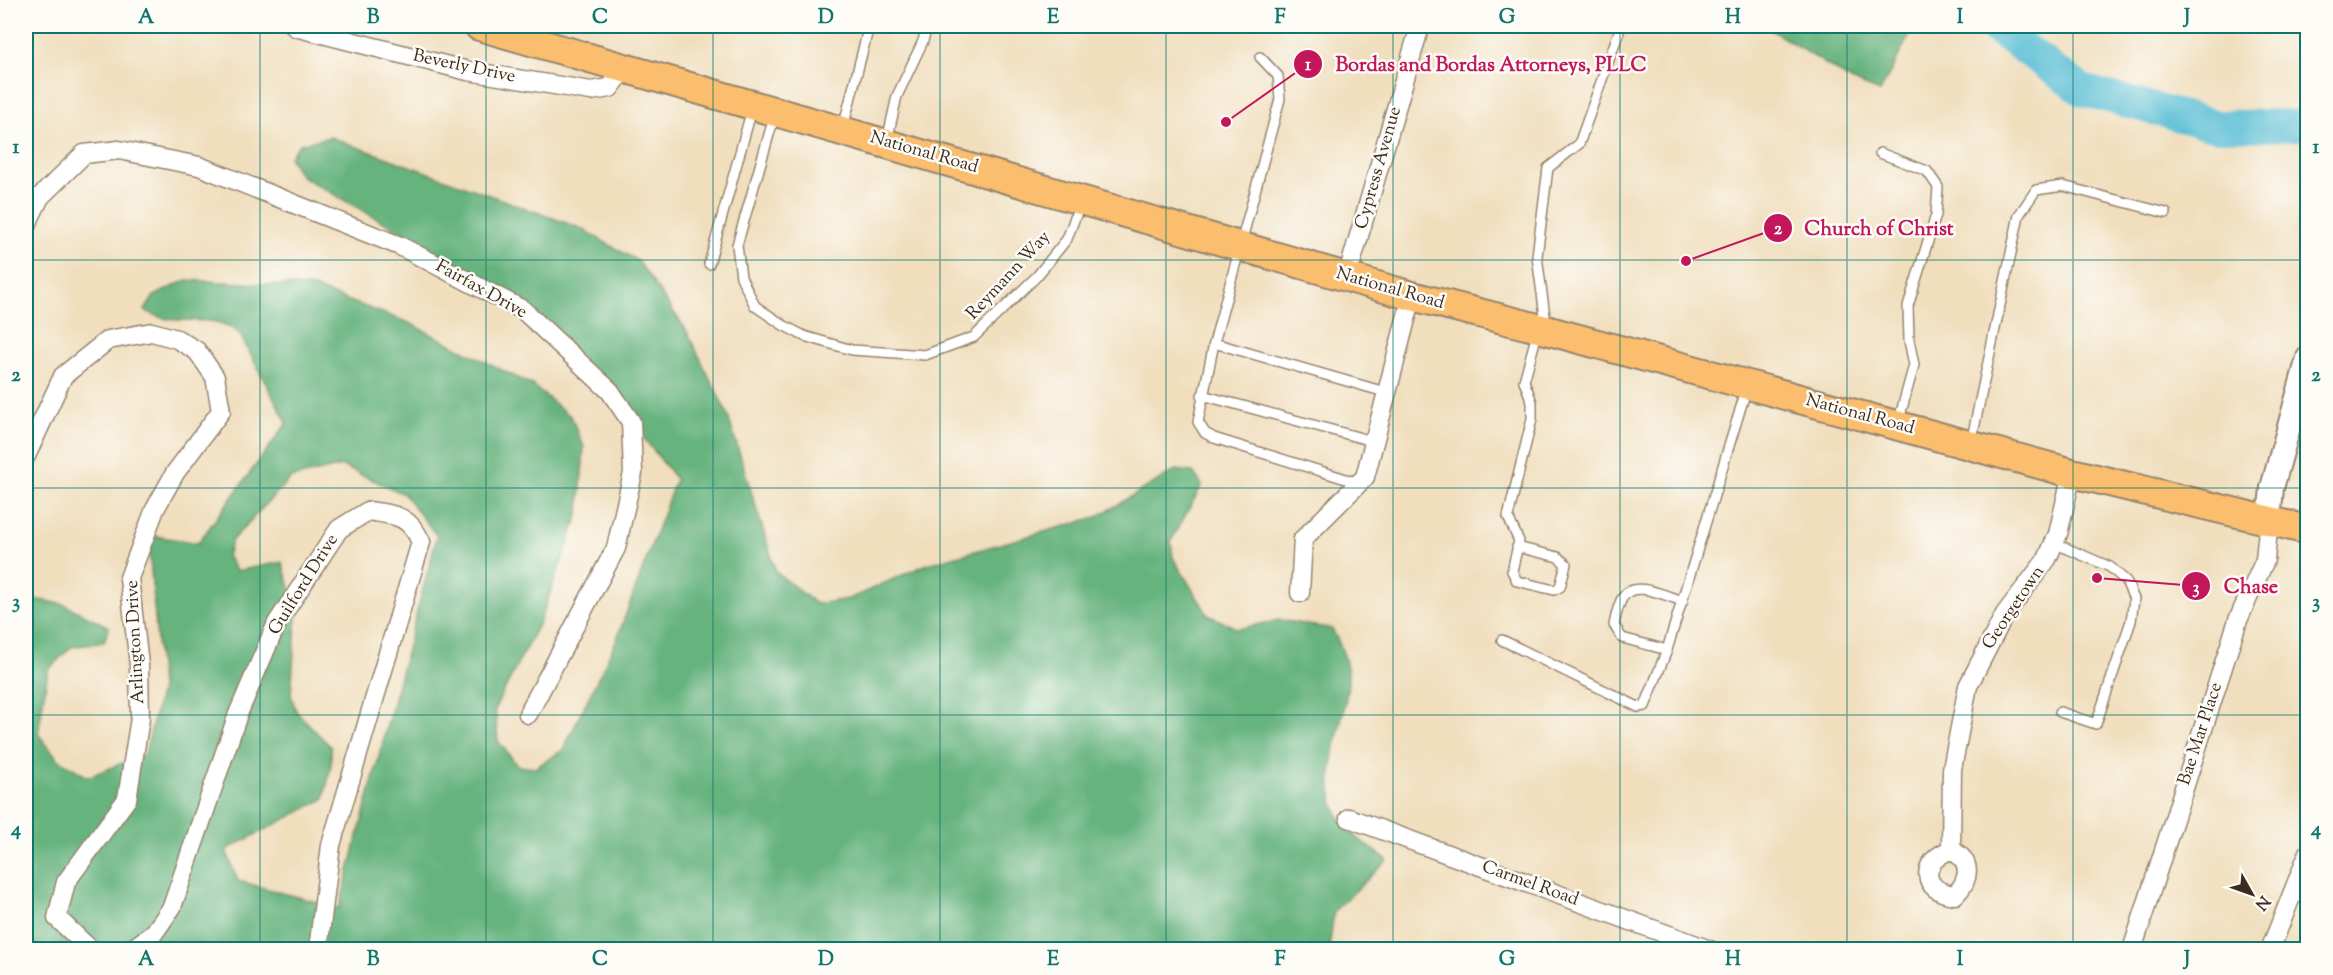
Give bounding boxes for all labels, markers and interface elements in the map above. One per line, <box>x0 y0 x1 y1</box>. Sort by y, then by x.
text: A <box>138 4 155 33</box>
text: B <box>367 4 380 33</box>
text: C <box>592 4 608 33</box>
text: D <box>818 4 834 33</box>
text: E <box>1047 4 1060 33</box>
text: F <box>1274 4 1286 33</box>
text: G <box>1499 4 1516 33</box>
text: H <box>1725 4 1741 33</box>
text: I <box>1957 4 1964 33</box>
text: J <box>2182 4 2190 33</box>
street label: Beverly Drive <box>410 43 518 91</box>
callout: Bordas and Bordas Attorneys, PLLC <box>1293 45 1659 83</box>
text: Bordas and Bordas Attorneys, PLLC <box>1335 52 1647 81</box>
text: 1 <box>1305 53 1312 79</box>
street label: Cypress Avenue <box>1349 104 1409 232</box>
street label: National Road <box>867 125 981 181</box>
text: 1 <box>13 134 20 163</box>
text: 1 <box>2313 134 2320 163</box>
callout: Church of Christ <box>1763 209 1966 247</box>
text: Church of Christ <box>1804 216 1954 245</box>
text: 2 <box>1774 217 1783 243</box>
street label: Reymann Way <box>961 226 1057 326</box>
street label: Fairfax Drive <box>430 254 532 326</box>
street label: National Road <box>1333 261 1447 317</box>
text: 2 <box>11 362 21 391</box>
text: 2 <box>2311 362 2321 391</box>
street label: National Road <box>1803 388 1917 442</box>
street label: Guilford Drive <box>263 529 345 641</box>
street label: Georgetown <box>1976 561 2052 655</box>
callout: Chase <box>2181 567 2290 605</box>
text: Chase <box>2224 574 2278 603</box>
text: 3 <box>2192 576 2200 602</box>
street label: Arlington Drive <box>120 579 152 705</box>
text: 3 <box>12 589 20 618</box>
text: 3 <box>2312 589 2320 618</box>
street label: Bae Mar Place <box>2172 679 2230 789</box>
text: 4 <box>10 816 21 845</box>
text: 4 <box>2310 816 2321 845</box>
street label: Carmel Road <box>1478 854 1582 914</box>
north arrow <box>2222 864 2282 924</box>
text: N <box>2249 890 2274 914</box>
text: A <box>138 946 155 975</box>
text: B <box>367 946 380 975</box>
text: C <box>592 946 608 975</box>
text: D <box>818 946 834 975</box>
text: E <box>1047 946 1060 975</box>
text: F <box>1274 946 1286 975</box>
text: G <box>1499 946 1516 975</box>
text: H <box>1725 946 1741 975</box>
text: I <box>1957 946 1964 975</box>
text: J <box>2182 946 2190 975</box>

